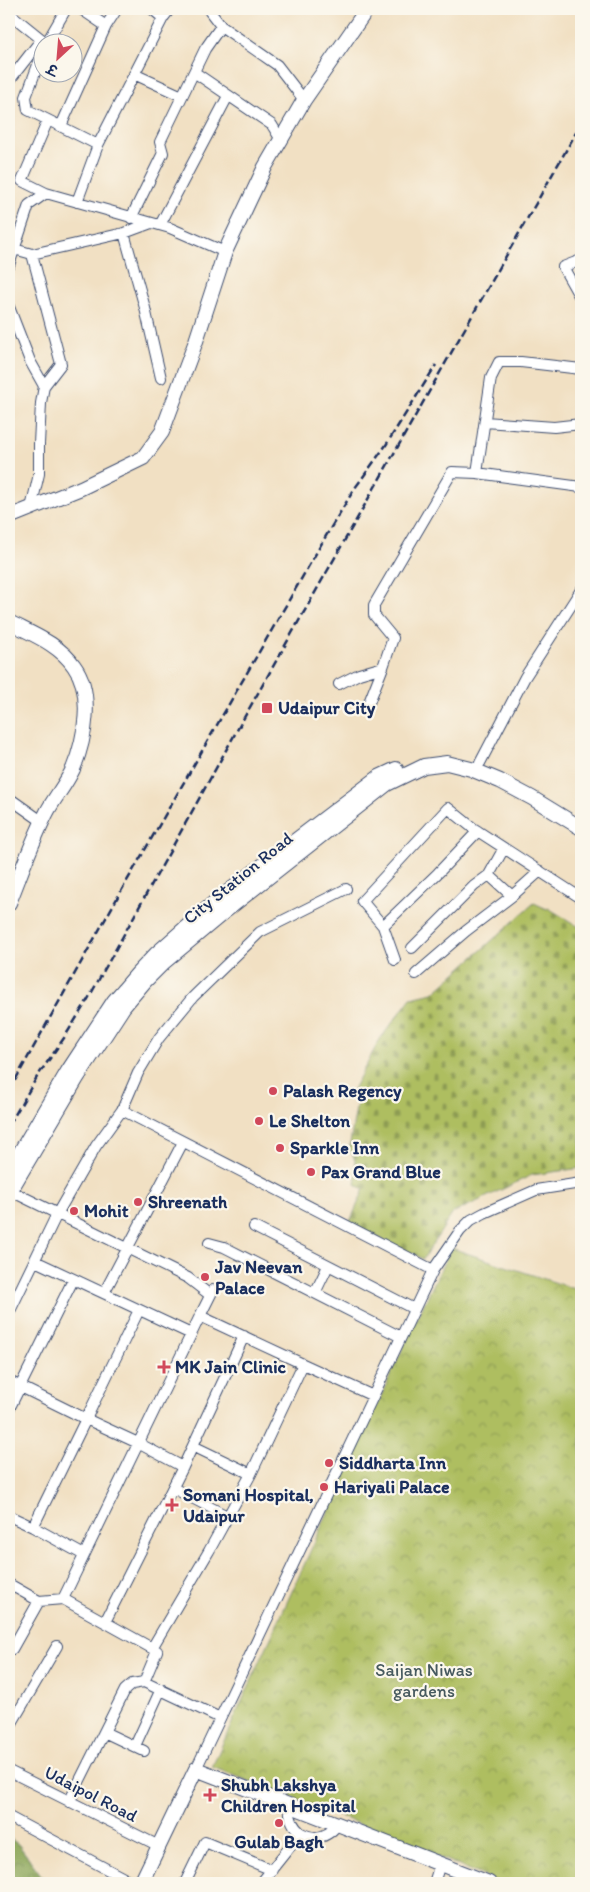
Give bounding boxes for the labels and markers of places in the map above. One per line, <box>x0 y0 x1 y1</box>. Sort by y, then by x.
place label: Udaipur City <box>278 697 376 719</box>
marker: Udaipur City <box>260 701 274 715</box>
place label: Palash Regency <box>283 1080 402 1102</box>
marker: Palash Regency <box>267 1085 279 1097</box>
place label: Le Shelton <box>269 1110 351 1132</box>
marker: Le Shelton <box>253 1115 265 1127</box>
place label: Sparkle Inn <box>290 1137 380 1159</box>
marker: Sparkle Inn <box>274 1142 286 1154</box>
place label: Pax Grand Blue <box>321 1161 441 1183</box>
marker: Pax Grand Blue <box>305 1166 317 1178</box>
place label: Shreenath <box>148 1191 228 1213</box>
marker: Shreenath <box>132 1196 144 1208</box>
place label: Mohit <box>84 1200 129 1222</box>
marker: Mohit <box>68 1205 80 1217</box>
place label: Jav Neevan Palace <box>214 1256 303 1299</box>
marker: Jav Neevan Palace <box>199 1271 211 1283</box>
place label: MK Jain Clinic <box>175 1356 287 1378</box>
marker: MK Jain Clinic <box>157 1360 171 1374</box>
place label: Siddharta Inn <box>339 1452 447 1474</box>
marker: Siddharta Inn <box>323 1457 335 1469</box>
place label: Hariyali Palace <box>334 1476 450 1498</box>
marker: Hariyali Palace <box>318 1481 330 1493</box>
place label: Somani Hospital, Udaipur <box>183 1484 314 1527</box>
marker: Somani Hospital, Udaipur <box>165 1498 179 1512</box>
place label: Shubh Lakshya Children Hospital <box>221 1774 357 1817</box>
marker: Shubh Lakshya Children Hospital <box>203 1788 217 1802</box>
marker: Gulab Bagh <box>273 1817 285 1829</box>
place label: Gulab Bagh <box>234 1831 324 1853</box>

